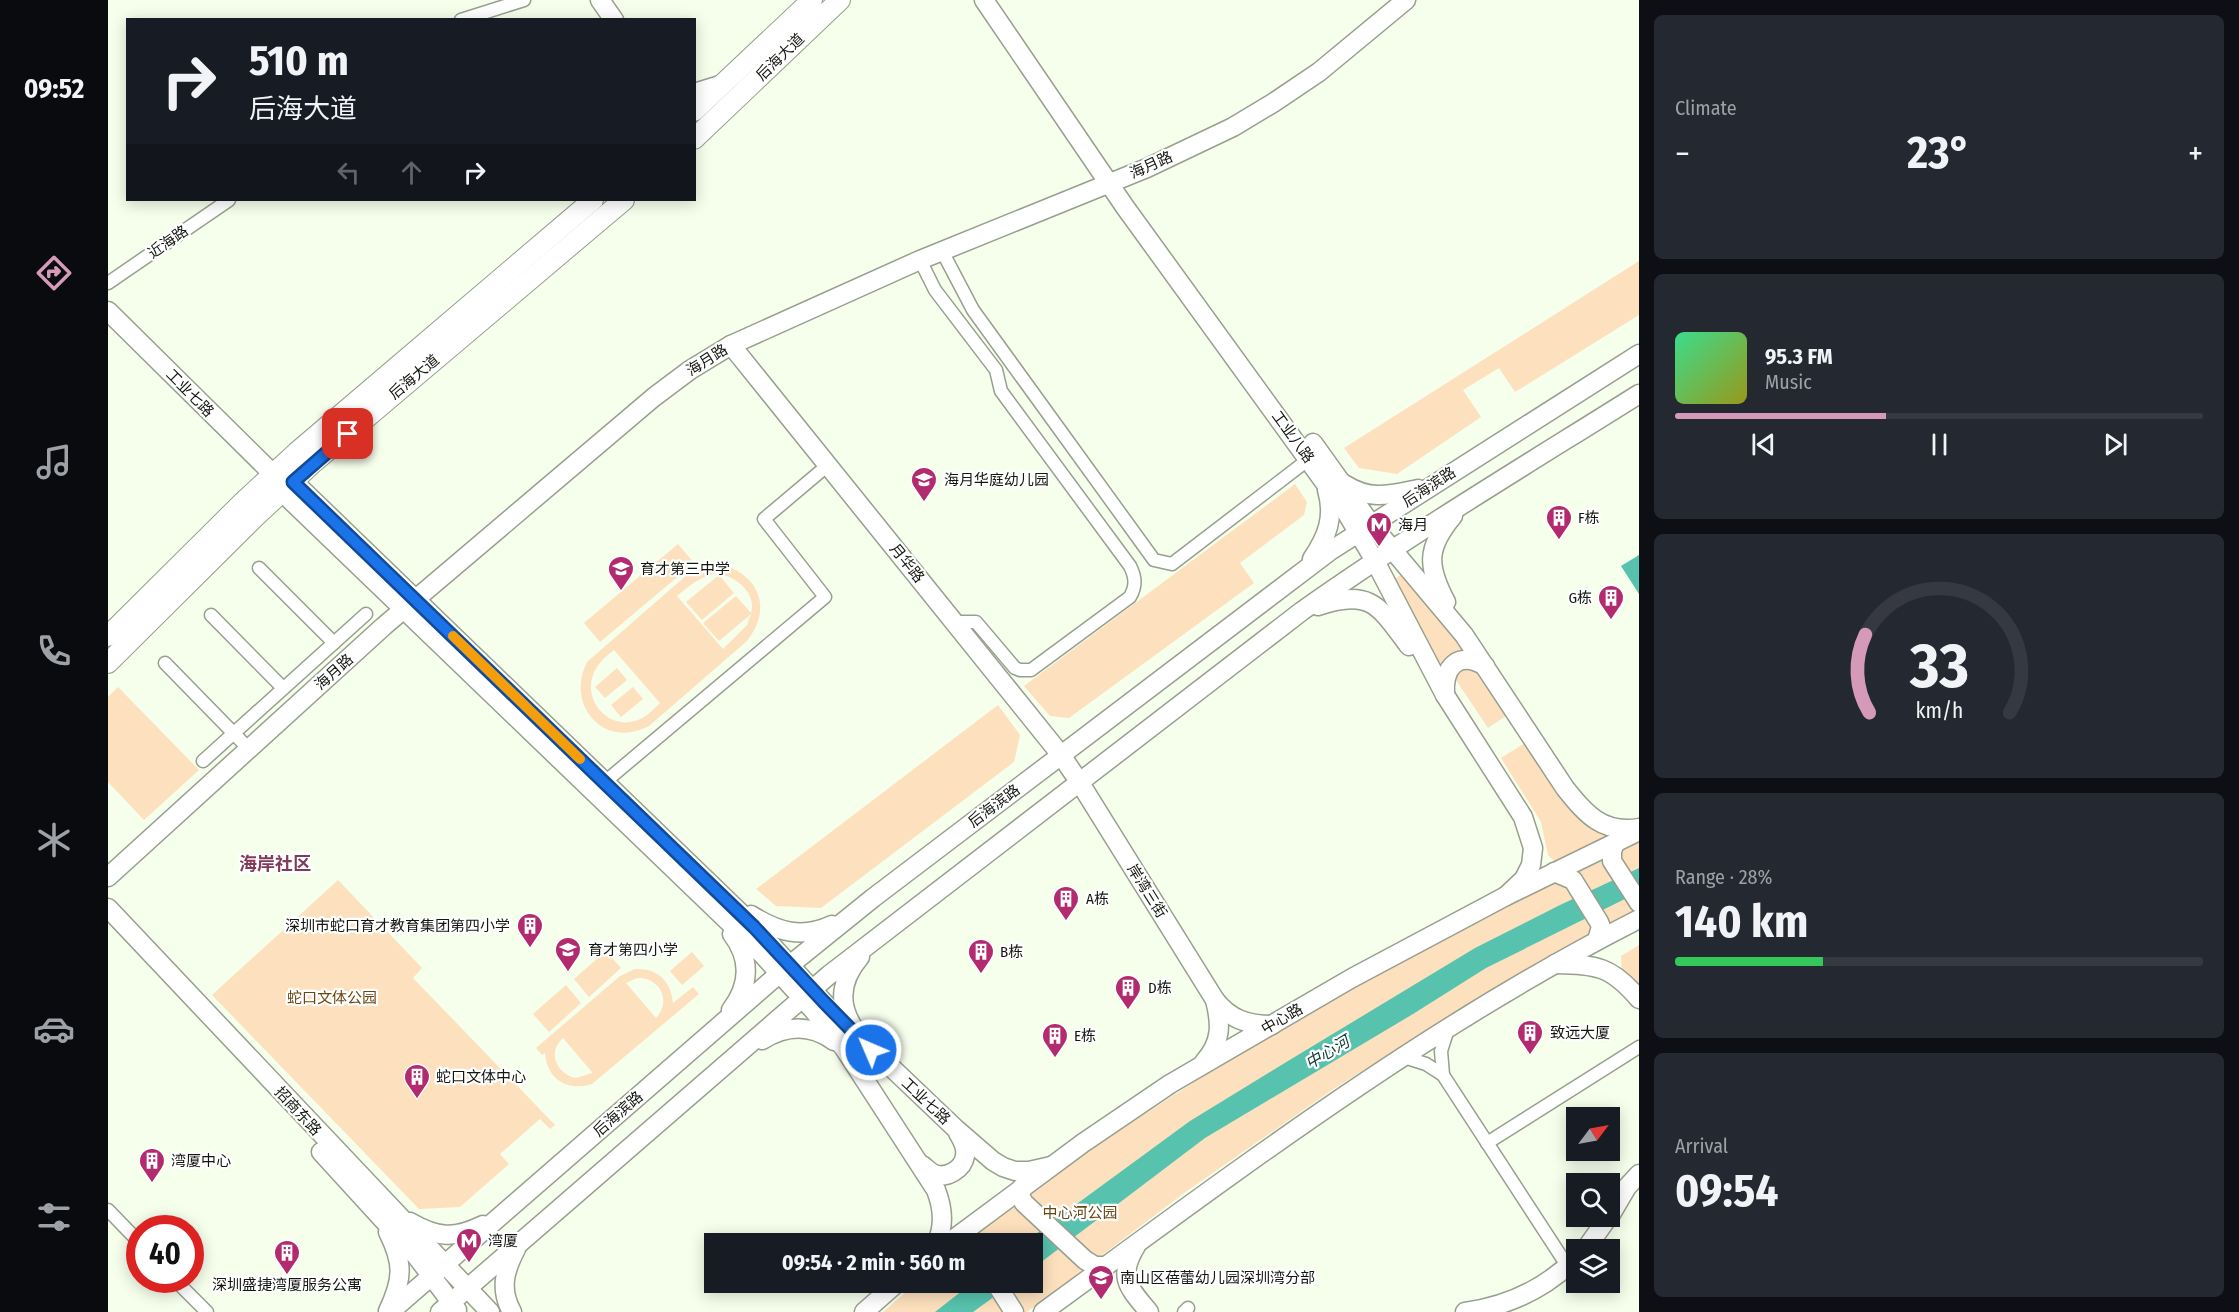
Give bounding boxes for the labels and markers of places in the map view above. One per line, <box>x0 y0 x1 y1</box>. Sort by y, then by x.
pin <box>322 408 373 459</box>
school or university icon: 海月华庭幼儿园 <box>909 465 939 503</box>
place label: 海月华庭幼儿园 <box>944 471 1049 489</box>
building icon: F栋 <box>1544 503 1574 541</box>
place label: F栋 <box>1578 509 1600 527</box>
metro station icon: 海月 <box>1364 510 1394 548</box>
place label: 海月 <box>1398 516 1428 534</box>
school or university icon: 育才第三中学 <box>606 554 636 592</box>
place label: 育才第三中学 <box>640 560 730 578</box>
building icon: G栋 <box>1596 583 1626 621</box>
place label: G栋 <box>1568 589 1592 607</box>
building icon: A栋 <box>1051 884 1081 922</box>
place label: A栋 <box>1086 890 1109 908</box>
building icon: 深圳市蛇口育才教育集团第四小学 <box>515 911 545 949</box>
place label: 深圳市蛇口育才教育集团第四小学 <box>285 917 510 935</box>
school or university icon: 育才第四小学 <box>553 935 583 973</box>
building icon: B栋 <box>966 937 996 975</box>
place label: 育才第四小学 <box>588 941 678 959</box>
place label: B栋 <box>1000 943 1023 961</box>
building icon: D栋 <box>1113 973 1143 1011</box>
place label: D栋 <box>1148 979 1172 997</box>
building icon: 致远大厦 <box>1515 1018 1545 1056</box>
building icon: E栋 <box>1040 1021 1070 1059</box>
place label: 致远大厦 <box>1550 1024 1610 1042</box>
place label: E栋 <box>1074 1027 1096 1045</box>
building icon: 蛇口文体中心 <box>402 1062 432 1100</box>
place label: 蛇口文体中心 <box>436 1068 526 1086</box>
building icon: 湾厦中心 <box>137 1146 167 1184</box>
place label: 湾厦中心 <box>171 1152 231 1170</box>
metro station icon: 湾厦 <box>454 1226 484 1264</box>
place label: 湾厦 <box>488 1232 518 1250</box>
building icon: 深圳盛捷湾厦服务公寓 <box>272 1238 302 1276</box>
school or university icon: 南山区蓓蕾幼儿园深圳湾分部 <box>1086 1263 1116 1301</box>
place label: 南山区蓓蕾幼儿园深圳湾分部 <box>1120 1269 1315 1287</box>
place label: 深圳盛捷湾厦服务公寓 <box>212 1276 362 1294</box>

